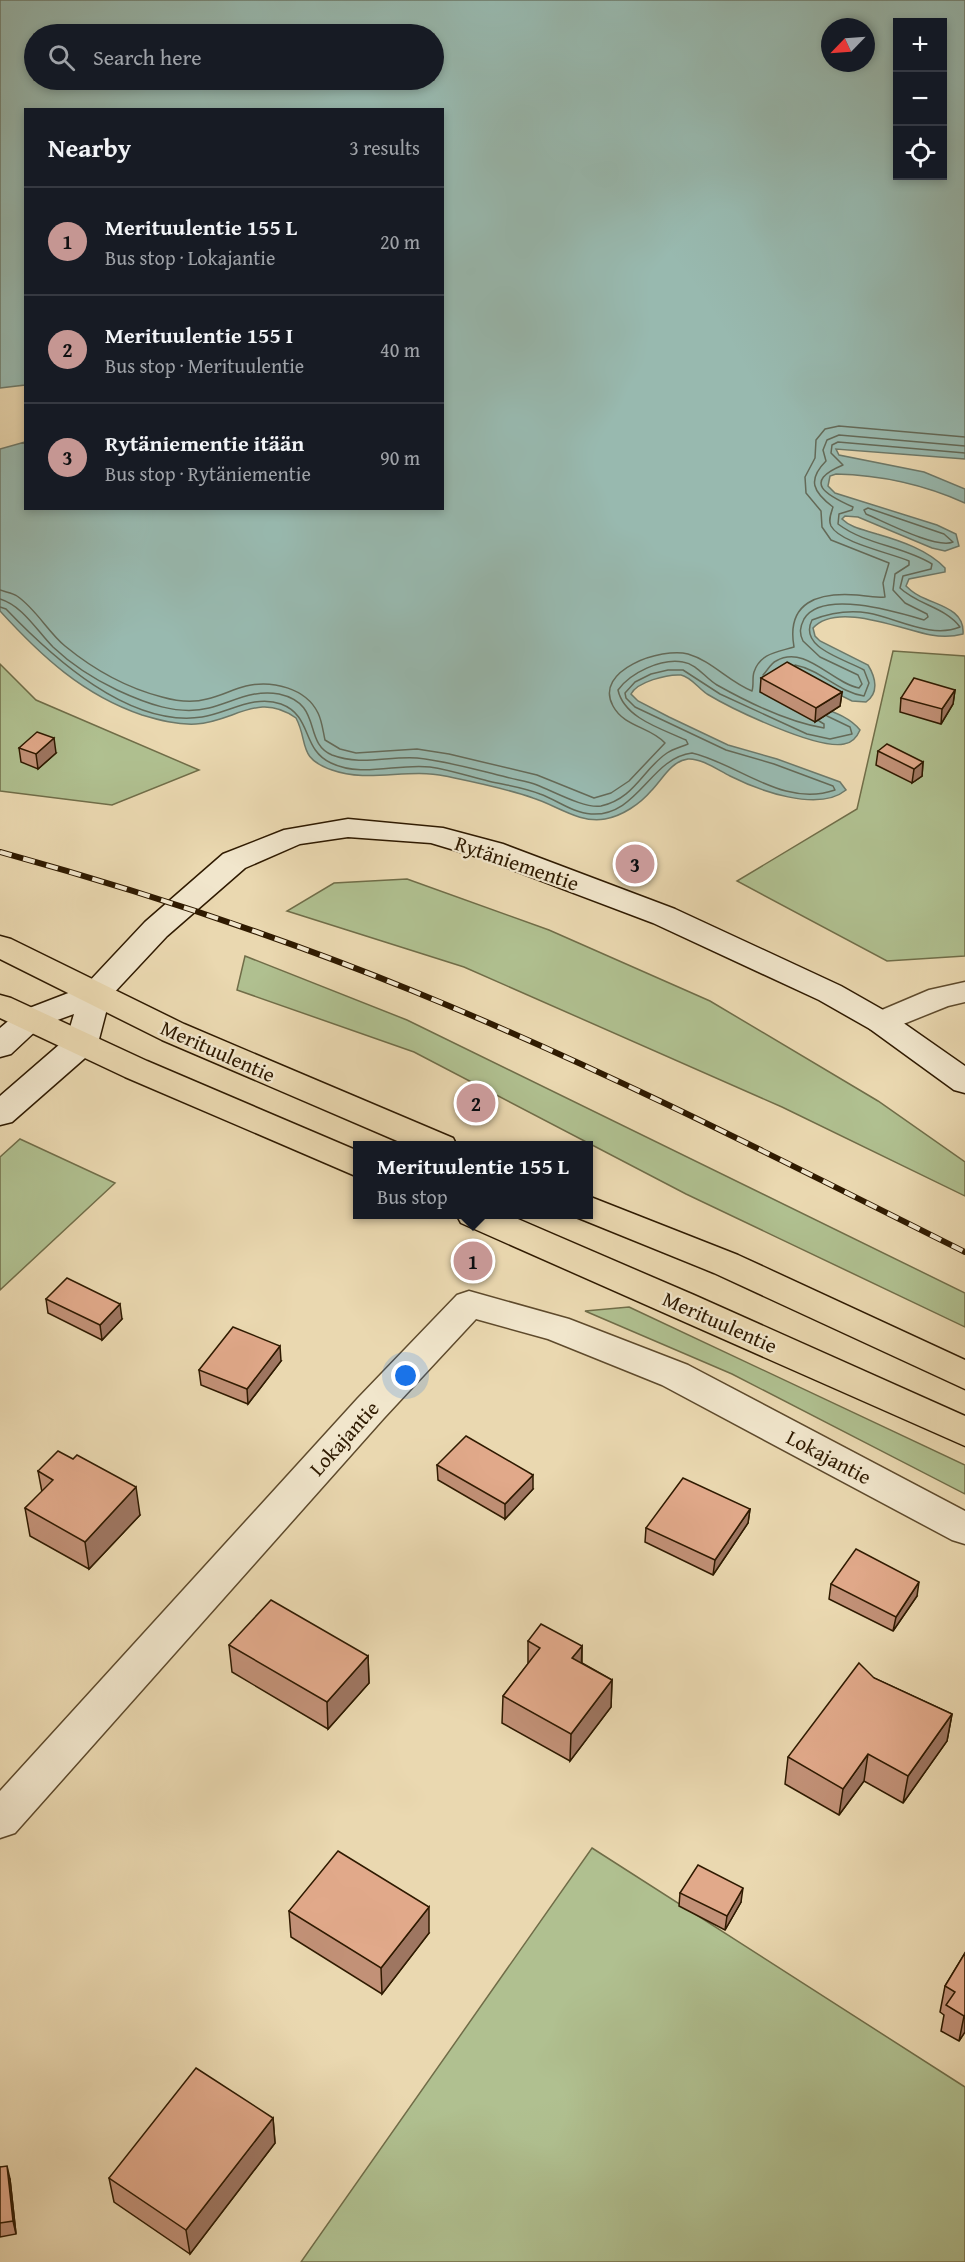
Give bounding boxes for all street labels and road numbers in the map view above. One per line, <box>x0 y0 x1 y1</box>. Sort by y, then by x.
street label: Rytäniementie <box>451 827 583 899</box>
street label: Merituulentie <box>156 1012 280 1090</box>
street label: Merituulentie <box>658 1283 782 1361</box>
street label: Lokajantie <box>302 1393 386 1483</box>
street label: Lokajantie <box>781 1422 877 1492</box>

